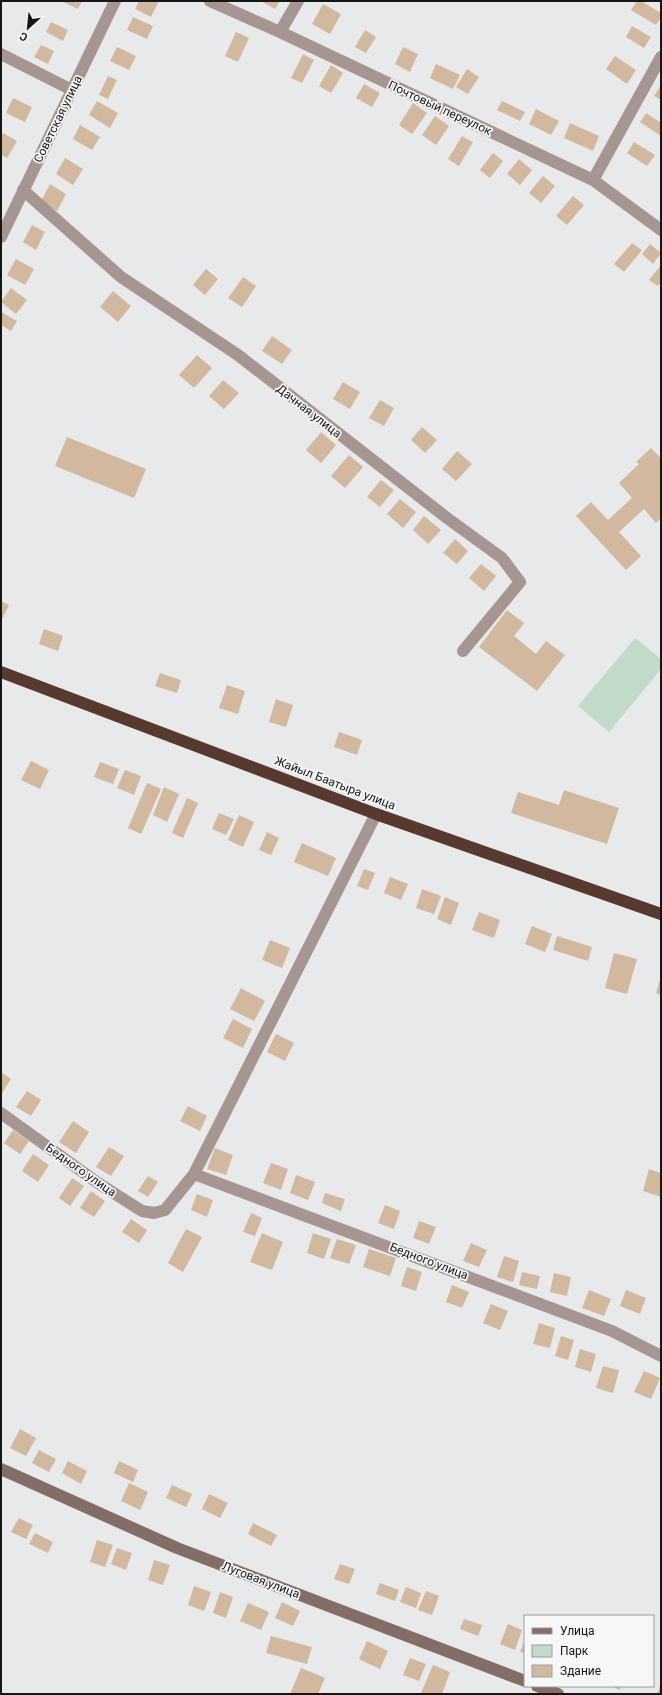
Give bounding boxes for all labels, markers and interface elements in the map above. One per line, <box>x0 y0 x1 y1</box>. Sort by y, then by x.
north arrow <box>8 8 48 48</box>
text: С <box>18 29 30 44</box>
street label: Советская улица <box>31 73 85 165</box>
street label: Почтовый переулок <box>386 78 494 138</box>
street label: Дачная улица <box>274 381 344 441</box>
street label: Жайыл Баатыра улица <box>273 753 397 813</box>
street label: Бедного улица <box>43 1141 119 1199</box>
street label: Бедного улица <box>388 1240 470 1282</box>
street label: Луговая улица <box>220 1559 302 1601</box>
legend <box>524 1615 654 1687</box>
text: Улица <box>560 1624 595 1638</box>
text: Парк <box>560 1644 589 1658</box>
text: Здание <box>560 1664 601 1678</box>

